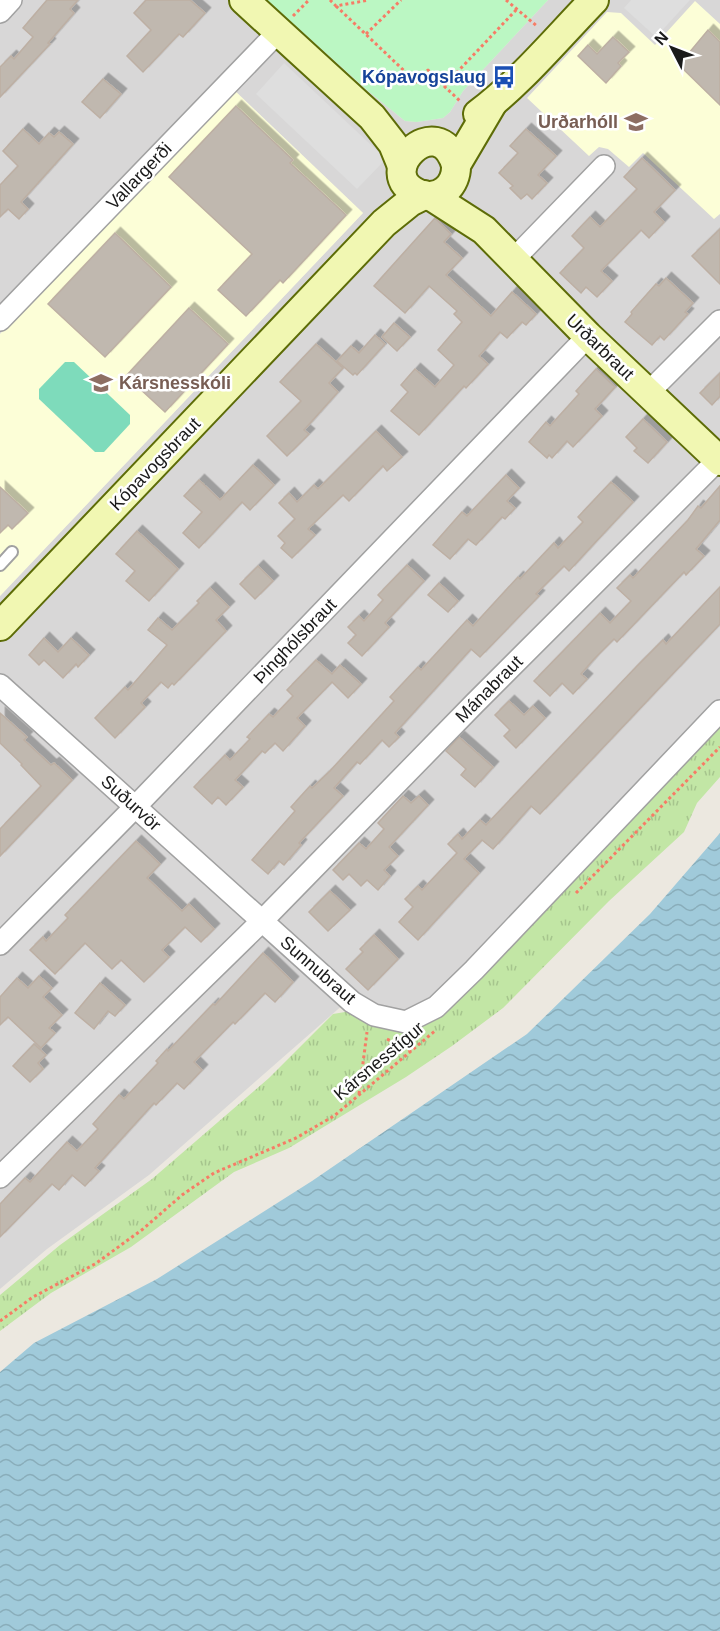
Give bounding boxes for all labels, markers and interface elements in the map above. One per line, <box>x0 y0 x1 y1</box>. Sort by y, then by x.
north arrow <box>642 18 702 78</box>
text: N <box>651 28 671 48</box>
bus stop icon: Kópavogslaug <box>491 64 517 90</box>
place label: Kópavogslaug <box>362 67 486 87</box>
school or university icon: Urðarhóll <box>623 109 649 135</box>
place label: Urðarhóll <box>538 112 618 132</box>
street label: Vallargerði <box>102 139 176 213</box>
street label: Urðarbraut <box>562 310 638 384</box>
school or university icon: Kársnesskóli <box>88 370 114 396</box>
place label: Kársnesskóli <box>119 373 231 393</box>
street label: Kópavogsbraut <box>106 413 204 515</box>
street label: Þinghólsbraut <box>250 594 340 688</box>
street label: Mánabraut <box>452 652 526 726</box>
street label: Suðurvör <box>97 771 165 835</box>
street label: Sunnubraut <box>276 932 360 1008</box>
street label: Kársnesstígur <box>330 1018 428 1104</box>

